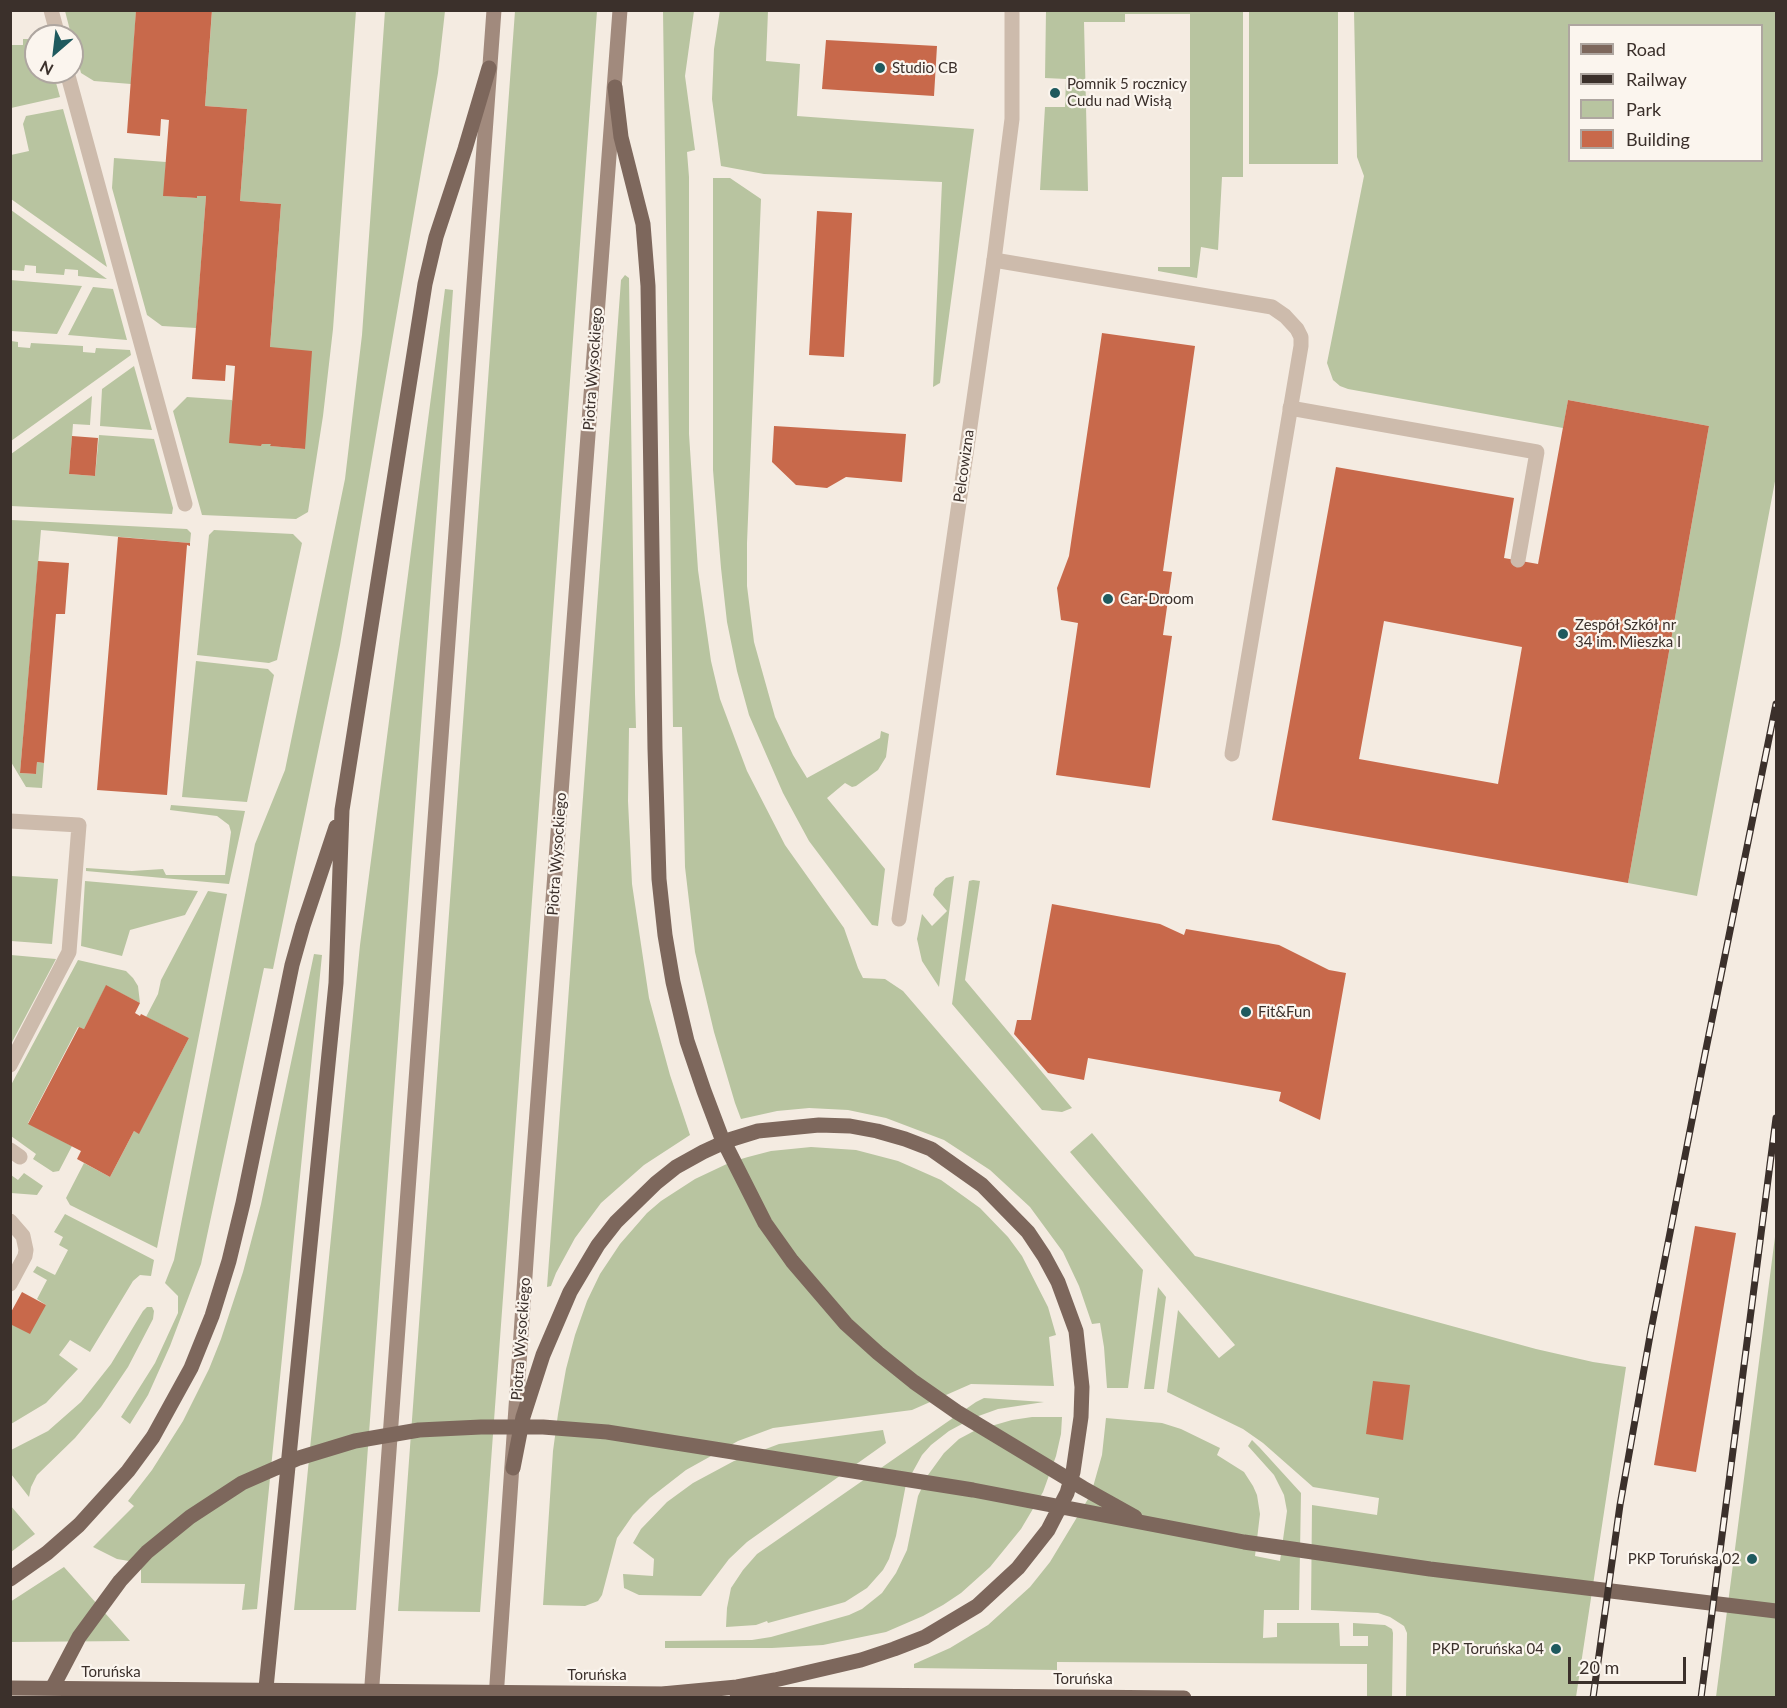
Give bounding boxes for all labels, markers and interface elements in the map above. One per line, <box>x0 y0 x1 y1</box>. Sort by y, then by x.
north arrow <box>24 24 84 84</box>
legend <box>1568 24 1763 162</box>
text: Road <box>1626 38 1666 60</box>
text: N <box>36 57 56 80</box>
place label: Studio CB <box>892 59 958 77</box>
marker: Studio CB <box>873 61 887 75</box>
text: Railway <box>1626 68 1687 90</box>
place label: Pomnik 5 rocznicy Cudu nad Wisłą <box>1067 75 1187 110</box>
marker: Pomnik 5 rocznicy Cudu nad Wisłą <box>1048 86 1062 100</box>
text: Park <box>1626 98 1661 120</box>
text: Building <box>1626 128 1690 150</box>
street label: Piotra Wysockiego <box>580 307 606 431</box>
street label: Pelcowizna <box>950 428 978 504</box>
place label: Car-Droom <box>1120 590 1194 608</box>
marker: Car-Droom <box>1101 592 1115 606</box>
place label: Zespół Szkół nr 34 im. Mieszka I <box>1575 616 1681 651</box>
marker: Zespół Szkół nr 34 im. Mieszka I <box>1556 627 1570 641</box>
street label: Piotra Wysockiego <box>544 792 570 916</box>
place label: Fit&Fun <box>1258 1003 1311 1021</box>
marker: Fit&Fun <box>1239 1005 1253 1019</box>
street label: Piotra Wysockiego <box>508 1277 534 1401</box>
place label: PKP Toruńska 02 <box>1628 1550 1740 1568</box>
marker: PKP Toruńska 02 <box>1745 1552 1759 1566</box>
place label: PKP Toruńska 04 <box>1432 1640 1544 1658</box>
marker: PKP Toruńska 04 <box>1549 1642 1563 1656</box>
scale bar <box>1571 1645 1690 1683</box>
text: 20 m <box>1579 1656 1619 1678</box>
street label: Toruńska <box>81 1663 141 1681</box>
street label: Toruńska <box>567 1666 627 1684</box>
street label: Toruńska <box>1053 1670 1113 1688</box>

